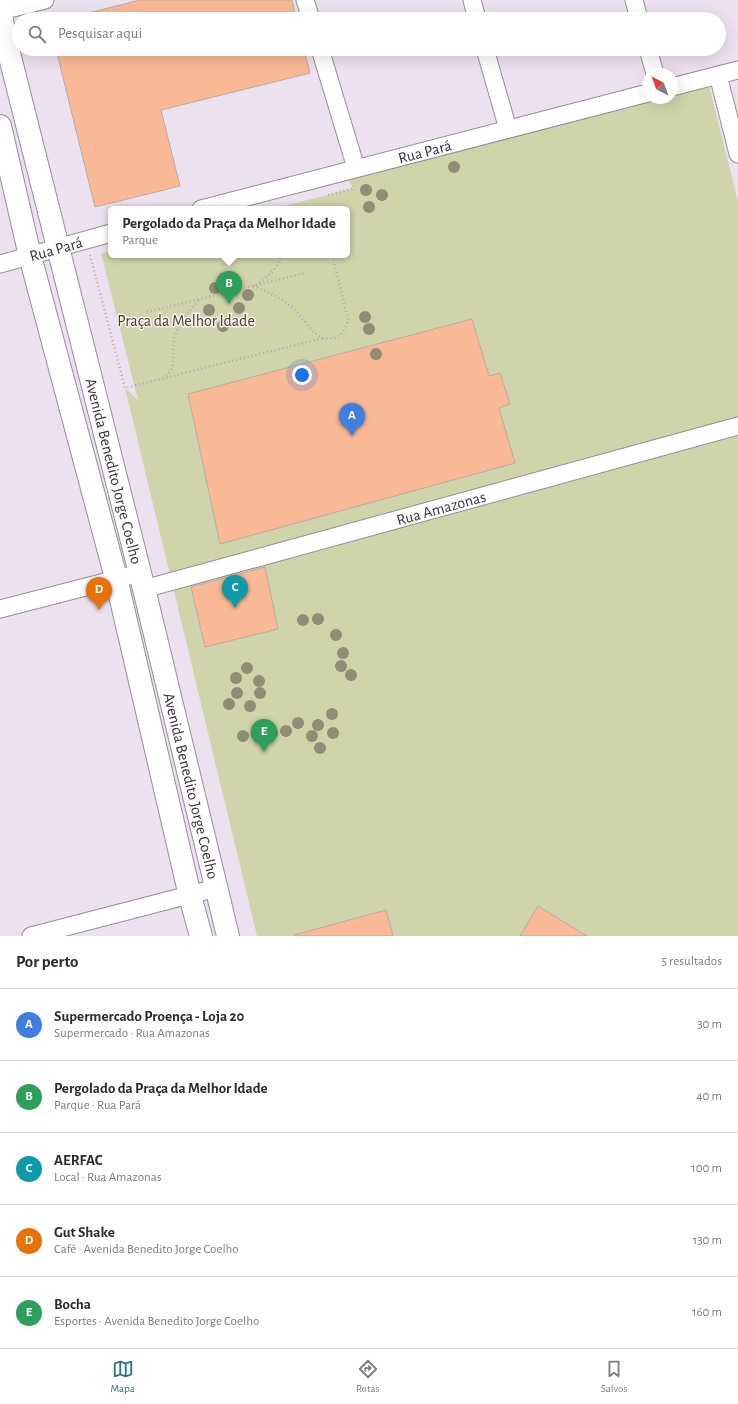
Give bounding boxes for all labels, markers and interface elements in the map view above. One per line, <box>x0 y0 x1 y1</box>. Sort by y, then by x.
search box <box>12 12 726 56</box>
icon: search <box>26 23 48 45</box>
text: Pesquisar aqui <box>58 26 142 41</box>
north arrow <box>642 68 678 104</box>
street label: Rua Pará <box>397 137 453 167</box>
popup <box>108 206 350 258</box>
text: Pergolado da Praça da Melhor Idade <box>122 216 336 231</box>
street label: Rua Pará <box>28 234 84 264</box>
text: Parque <box>122 234 158 247</box>
pin: B <box>216 271 242 304</box>
park label: Praça da Melhor Idade <box>117 313 255 329</box>
your location <box>292 365 312 385</box>
street label: Avenida Benedito Jorge Coelho <box>82 377 144 566</box>
pin: A <box>339 403 365 436</box>
street label: Rua Amazonas <box>395 489 488 528</box>
pin: C <box>222 575 248 608</box>
pin: D <box>86 577 112 610</box>
street label: Avenida Benedito Jorge Coelho <box>160 691 221 881</box>
pin: E <box>251 719 277 752</box>
text: Por perto <box>16 953 79 970</box>
text: 5 resultados <box>662 955 722 968</box>
text: Supermercado Proença - Loja 20 <box>54 1009 244 1024</box>
text: A <box>25 1018 33 1031</box>
text: 30 m <box>697 1018 722 1031</box>
text: Supermercado · Rua Amazonas <box>54 1027 210 1040</box>
text: Pergolado da Praça da Melhor Idade <box>54 1081 268 1096</box>
text: B <box>25 1090 33 1103</box>
text: 40 m <box>696 1090 722 1103</box>
text: Parque · Rua Pará <box>54 1099 141 1112</box>
text: AERFAC <box>54 1153 102 1168</box>
text: C <box>26 1162 32 1175</box>
text: 100 m <box>691 1162 722 1175</box>
text: Local · Rua Amazonas <box>54 1171 161 1184</box>
text: Gut Shake <box>54 1225 115 1240</box>
text: D <box>25 1234 33 1247</box>
text: 130 m <box>693 1234 722 1247</box>
text: Café · Avenida Benedito Jorge Coelho <box>54 1243 239 1256</box>
text: Bocha <box>54 1297 91 1312</box>
text: E <box>26 1306 32 1319</box>
text: 160 m <box>692 1306 722 1319</box>
text: Esportes · Avenida Benedito Jorge Coelho <box>54 1315 259 1328</box>
tab: Mapa <box>111 1358 135 1395</box>
tab: Rotas <box>356 1358 380 1395</box>
tab: Salvos <box>601 1358 627 1395</box>

